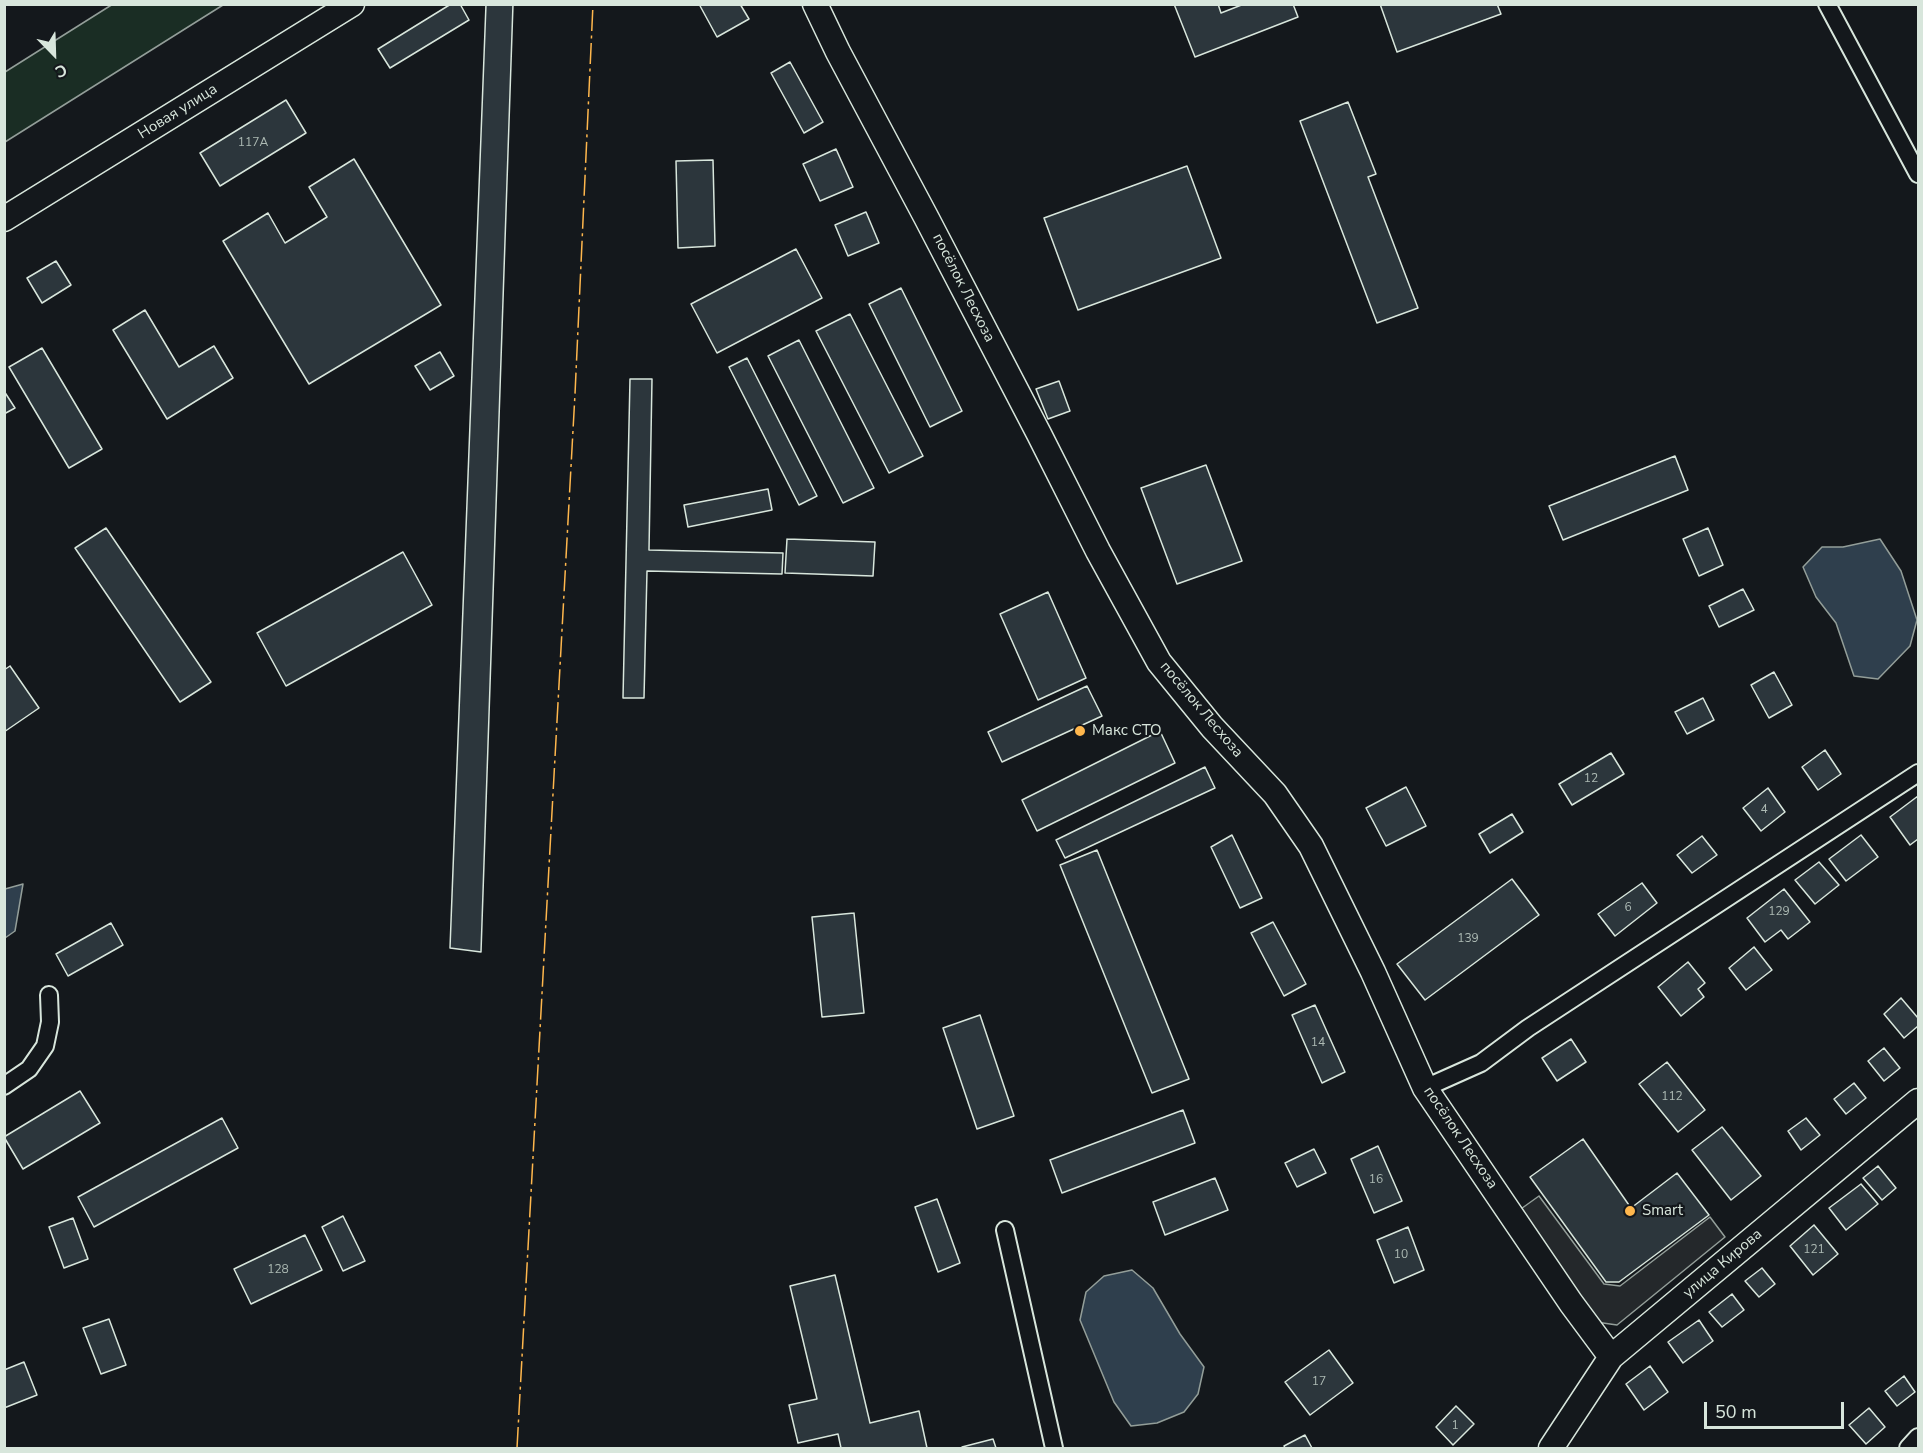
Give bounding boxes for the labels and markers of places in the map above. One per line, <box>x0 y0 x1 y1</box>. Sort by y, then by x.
place label: Макс СТО <box>1092 722 1162 740</box>
marker: Макс СТО <box>1073 724 1087 738</box>
place label: Smart <box>1642 1202 1683 1220</box>
marker: Smart <box>1623 1204 1637 1218</box>

